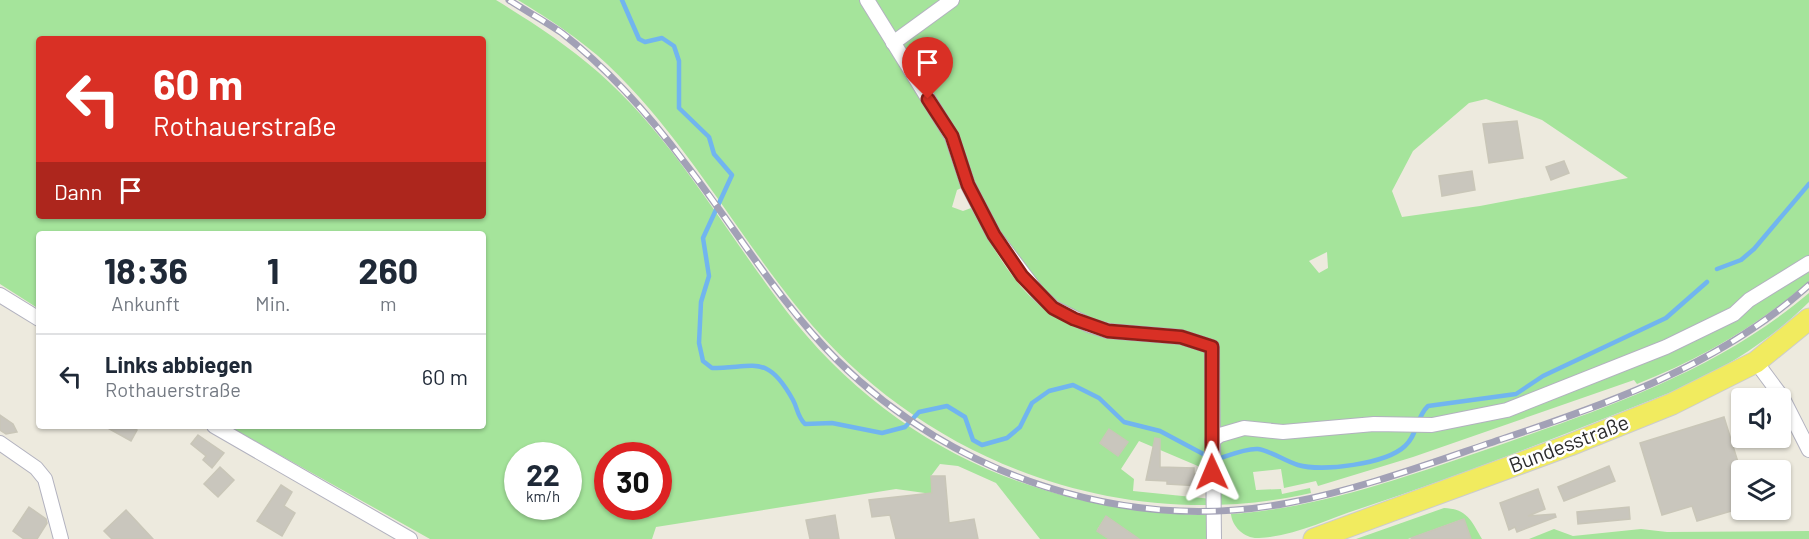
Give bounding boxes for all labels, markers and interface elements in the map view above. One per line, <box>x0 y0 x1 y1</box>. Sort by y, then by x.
pin <box>902 37 953 99</box>
icon: arrive <box>911 46 944 79</box>
text: 60 m <box>153 58 243 108</box>
icon: left <box>54 60 132 138</box>
text: Rothauerstraße <box>153 109 337 141</box>
icon: arrive <box>114 174 147 207</box>
text: Dann <box>54 178 102 204</box>
text: 18:36 <box>104 248 188 291</box>
text: 1 <box>267 248 279 291</box>
text: 260 <box>358 248 418 291</box>
text: Ankunft <box>111 291 180 315</box>
text: Min. <box>255 291 291 315</box>
text: m <box>380 291 397 315</box>
text: Links abbiegen <box>105 351 253 377</box>
icon: left <box>54 360 87 393</box>
text: 60 m <box>422 363 468 389</box>
text: Rothauerstraße <box>105 377 241 401</box>
map controls <box>1731 388 1791 520</box>
button: sound <box>1731 388 1791 448</box>
street label: Bundesstraße <box>1505 408 1632 477</box>
position arrow <box>1180 440 1244 504</box>
speed limit sign: 30 <box>594 442 672 520</box>
text: 22 <box>526 456 560 492</box>
button: layers <box>1731 460 1791 520</box>
text: km/h <box>526 487 560 505</box>

